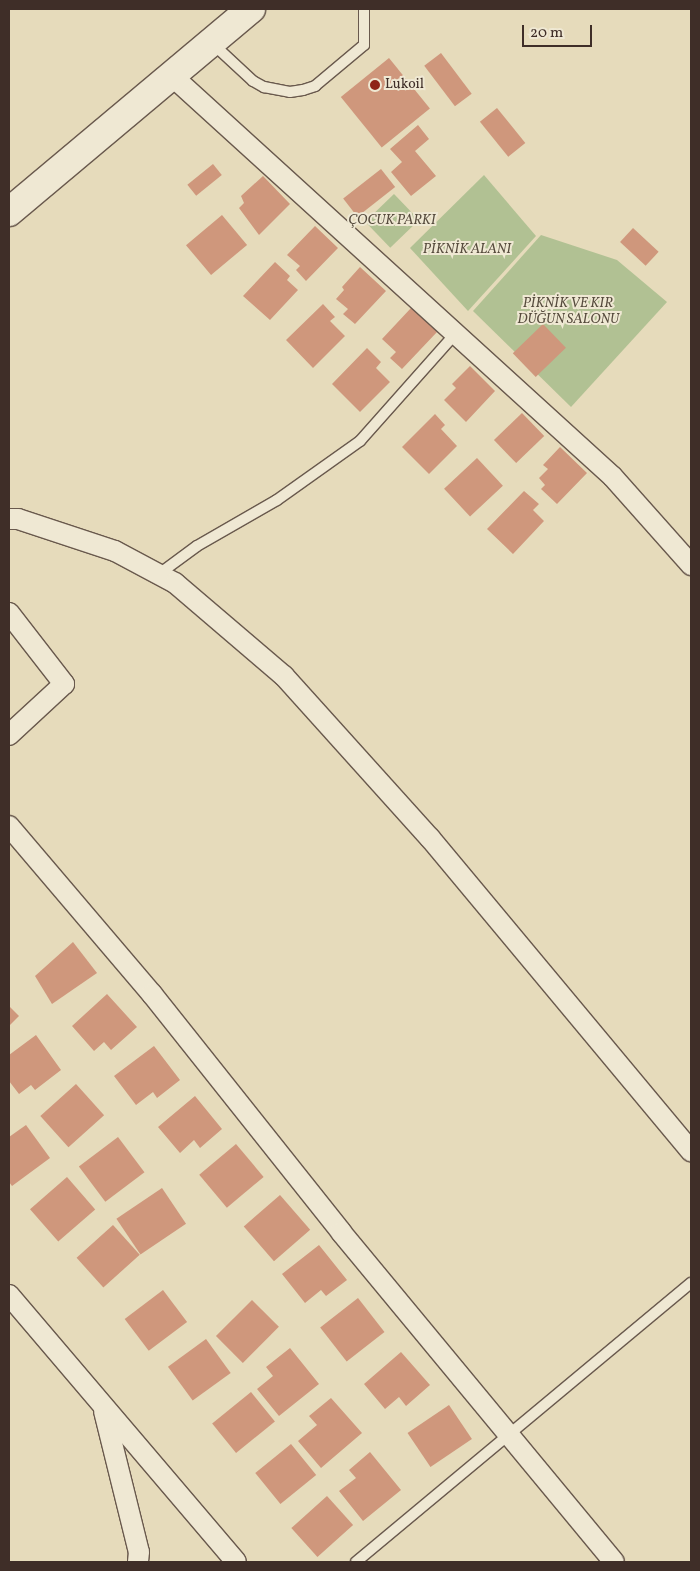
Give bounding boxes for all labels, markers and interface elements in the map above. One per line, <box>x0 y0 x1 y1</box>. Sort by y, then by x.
scale bar <box>525 15 595 47</box>
text: 20 m <box>530 23 563 44</box>
place label: Lukoil <box>385 77 424 93</box>
marker: Lukoil <box>369 79 381 91</box>
park label: ÇOCUK PARKI <box>348 213 436 229</box>
park label: PİKNİK ALANI <box>423 242 511 258</box>
park label: PİKNİK VE KIR DÜĞUN SALONU <box>517 296 619 328</box>

